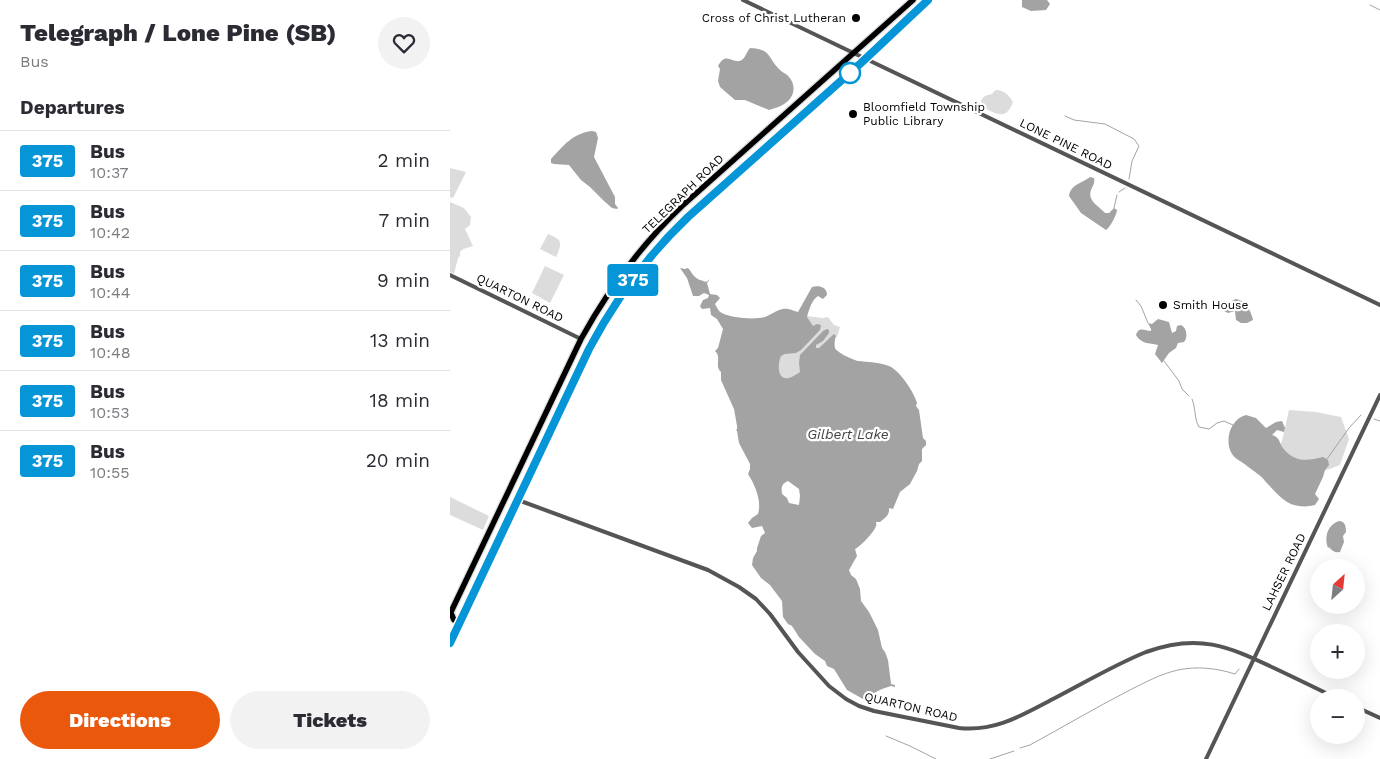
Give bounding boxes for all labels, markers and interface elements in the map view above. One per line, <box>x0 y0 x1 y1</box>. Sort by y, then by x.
place label: Cross of Christ Lutheran <box>702 11 846 25</box>
marker: Cross of Christ Lutheran <box>850 12 862 24</box>
button: heart <box>378 17 430 69</box>
text: Telegraph / Lone Pine (SB) <box>20 19 337 47</box>
text: Bus <box>20 52 49 71</box>
unlabelled marker <box>839 62 861 84</box>
text: Departures <box>20 96 125 119</box>
place label: Bloomfield Township Public Library <box>863 100 985 128</box>
marker: Bloomfield Township Public Library <box>847 108 859 120</box>
street label: LONE PINE ROAD <box>1018 116 1114 172</box>
text: Bus <box>90 140 125 163</box>
text: 2 min <box>378 149 430 172</box>
text: 375 <box>32 150 63 171</box>
street label: TELEGRAPH ROAD <box>639 152 727 236</box>
text: 10:37 <box>90 163 129 182</box>
text: Bus <box>90 200 125 223</box>
text: 7 min <box>379 209 430 232</box>
text: 375 <box>32 210 63 231</box>
text: 10:42 <box>90 223 130 242</box>
text: Bus <box>90 260 125 283</box>
line badge: 375 <box>604 264 662 296</box>
text: 9 min <box>377 269 430 292</box>
text: 375 <box>617 269 649 290</box>
text: 375 <box>32 270 63 291</box>
street label: QUARTON ROAD <box>474 271 566 325</box>
text: 10:44 <box>90 283 130 302</box>
place label: Smith House <box>1173 298 1248 312</box>
marker: Smith House <box>1157 299 1169 311</box>
text: Bus <box>90 320 125 343</box>
text: 13 min <box>370 329 430 352</box>
text: 375 <box>32 330 63 351</box>
text: 10:48 <box>90 343 131 362</box>
text: Bus <box>90 380 125 403</box>
text: 18 min <box>369 389 430 412</box>
text: 375 <box>32 390 63 411</box>
text: 10:53 <box>90 403 130 422</box>
water label: Gilbert Lake <box>807 426 889 442</box>
text: Bus <box>90 440 125 463</box>
text: 20 min <box>366 449 430 472</box>
text: 375 <box>32 450 63 471</box>
text: 10:55 <box>90 463 130 482</box>
street label: LAHSER ROAD <box>1259 531 1309 613</box>
north arrow <box>1310 559 1365 614</box>
map controls <box>1310 559 1365 744</box>
button: + <box>1310 624 1365 679</box>
button: − <box>1310 689 1365 744</box>
street label: QUARTON ROAD <box>863 690 959 724</box>
button: Directions <box>20 691 220 749</box>
button: Tickets <box>230 691 430 749</box>

